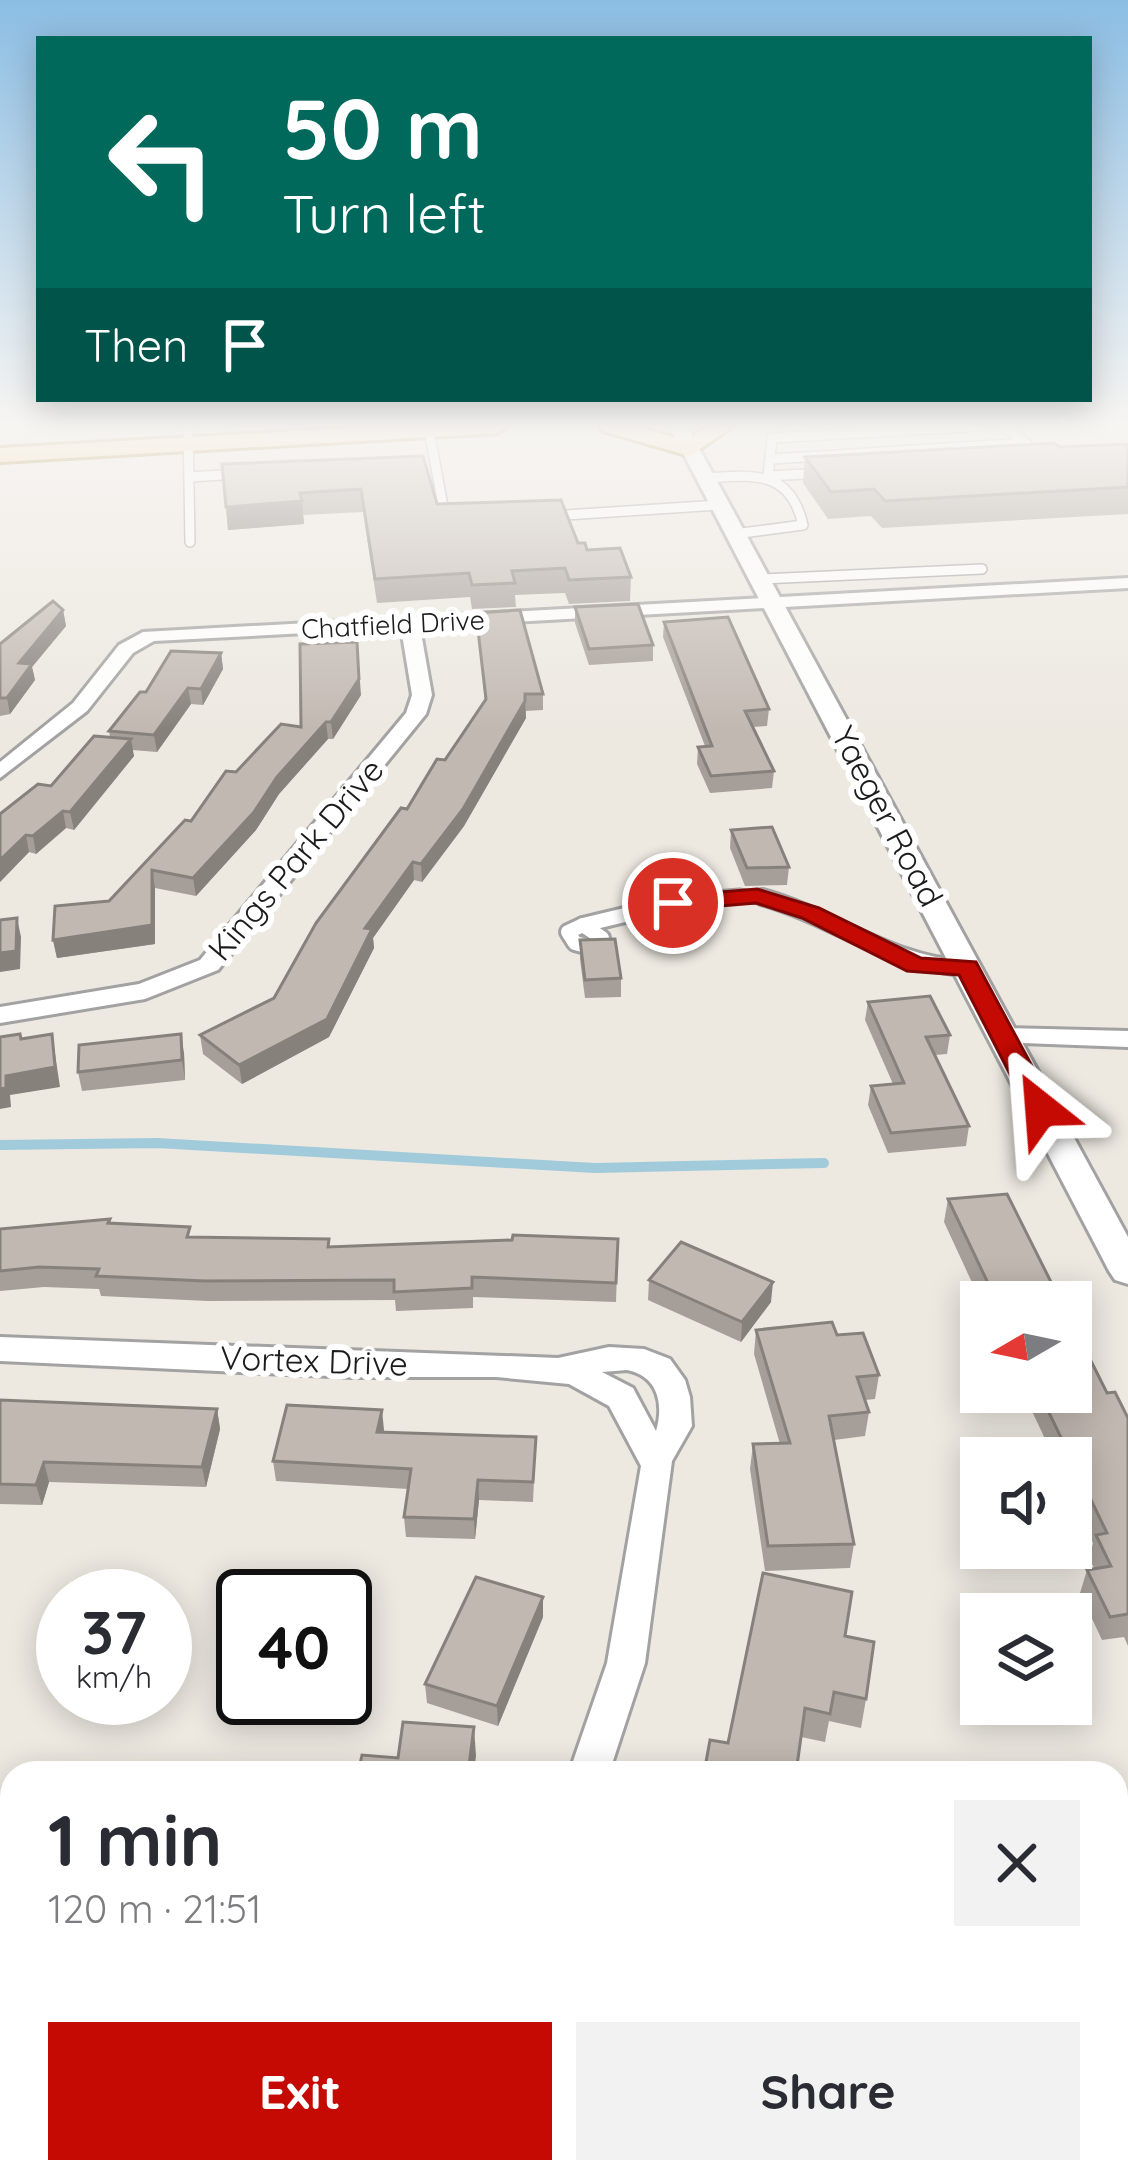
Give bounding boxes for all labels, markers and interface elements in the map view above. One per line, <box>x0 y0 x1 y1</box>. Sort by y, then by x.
text: 50 m <box>282 75 483 180</box>
icon: left <box>84 84 240 240</box>
text: Turn left <box>282 179 486 247</box>
icon: arrive <box>212 312 278 378</box>
text: Then <box>84 317 188 373</box>
street label: Chatfield Drive <box>300 602 486 646</box>
street label: Yaeger Road <box>823 719 953 913</box>
street label: Kings Park Drive <box>198 750 392 968</box>
pin <box>622 852 724 954</box>
icon: arrive <box>640 870 706 936</box>
position arrow <box>978 1046 1104 1172</box>
north arrow <box>960 1281 1092 1413</box>
map controls <box>960 1281 1092 1725</box>
street label: Vortex Drive <box>220 1336 408 1384</box>
button: sound <box>960 1437 1092 1569</box>
speed limit sign: 40 <box>216 1569 372 1725</box>
button: layers <box>960 1593 1092 1725</box>
text: 37 <box>81 1594 147 1669</box>
text: km/h <box>76 1658 152 1696</box>
text: 1 min <box>48 1794 222 1884</box>
button: close <box>954 1800 1080 1926</box>
text: 120 m · 21:51 <box>48 1884 261 1933</box>
button: Exit <box>48 2022 552 2160</box>
button: Share <box>576 2022 1080 2160</box>

